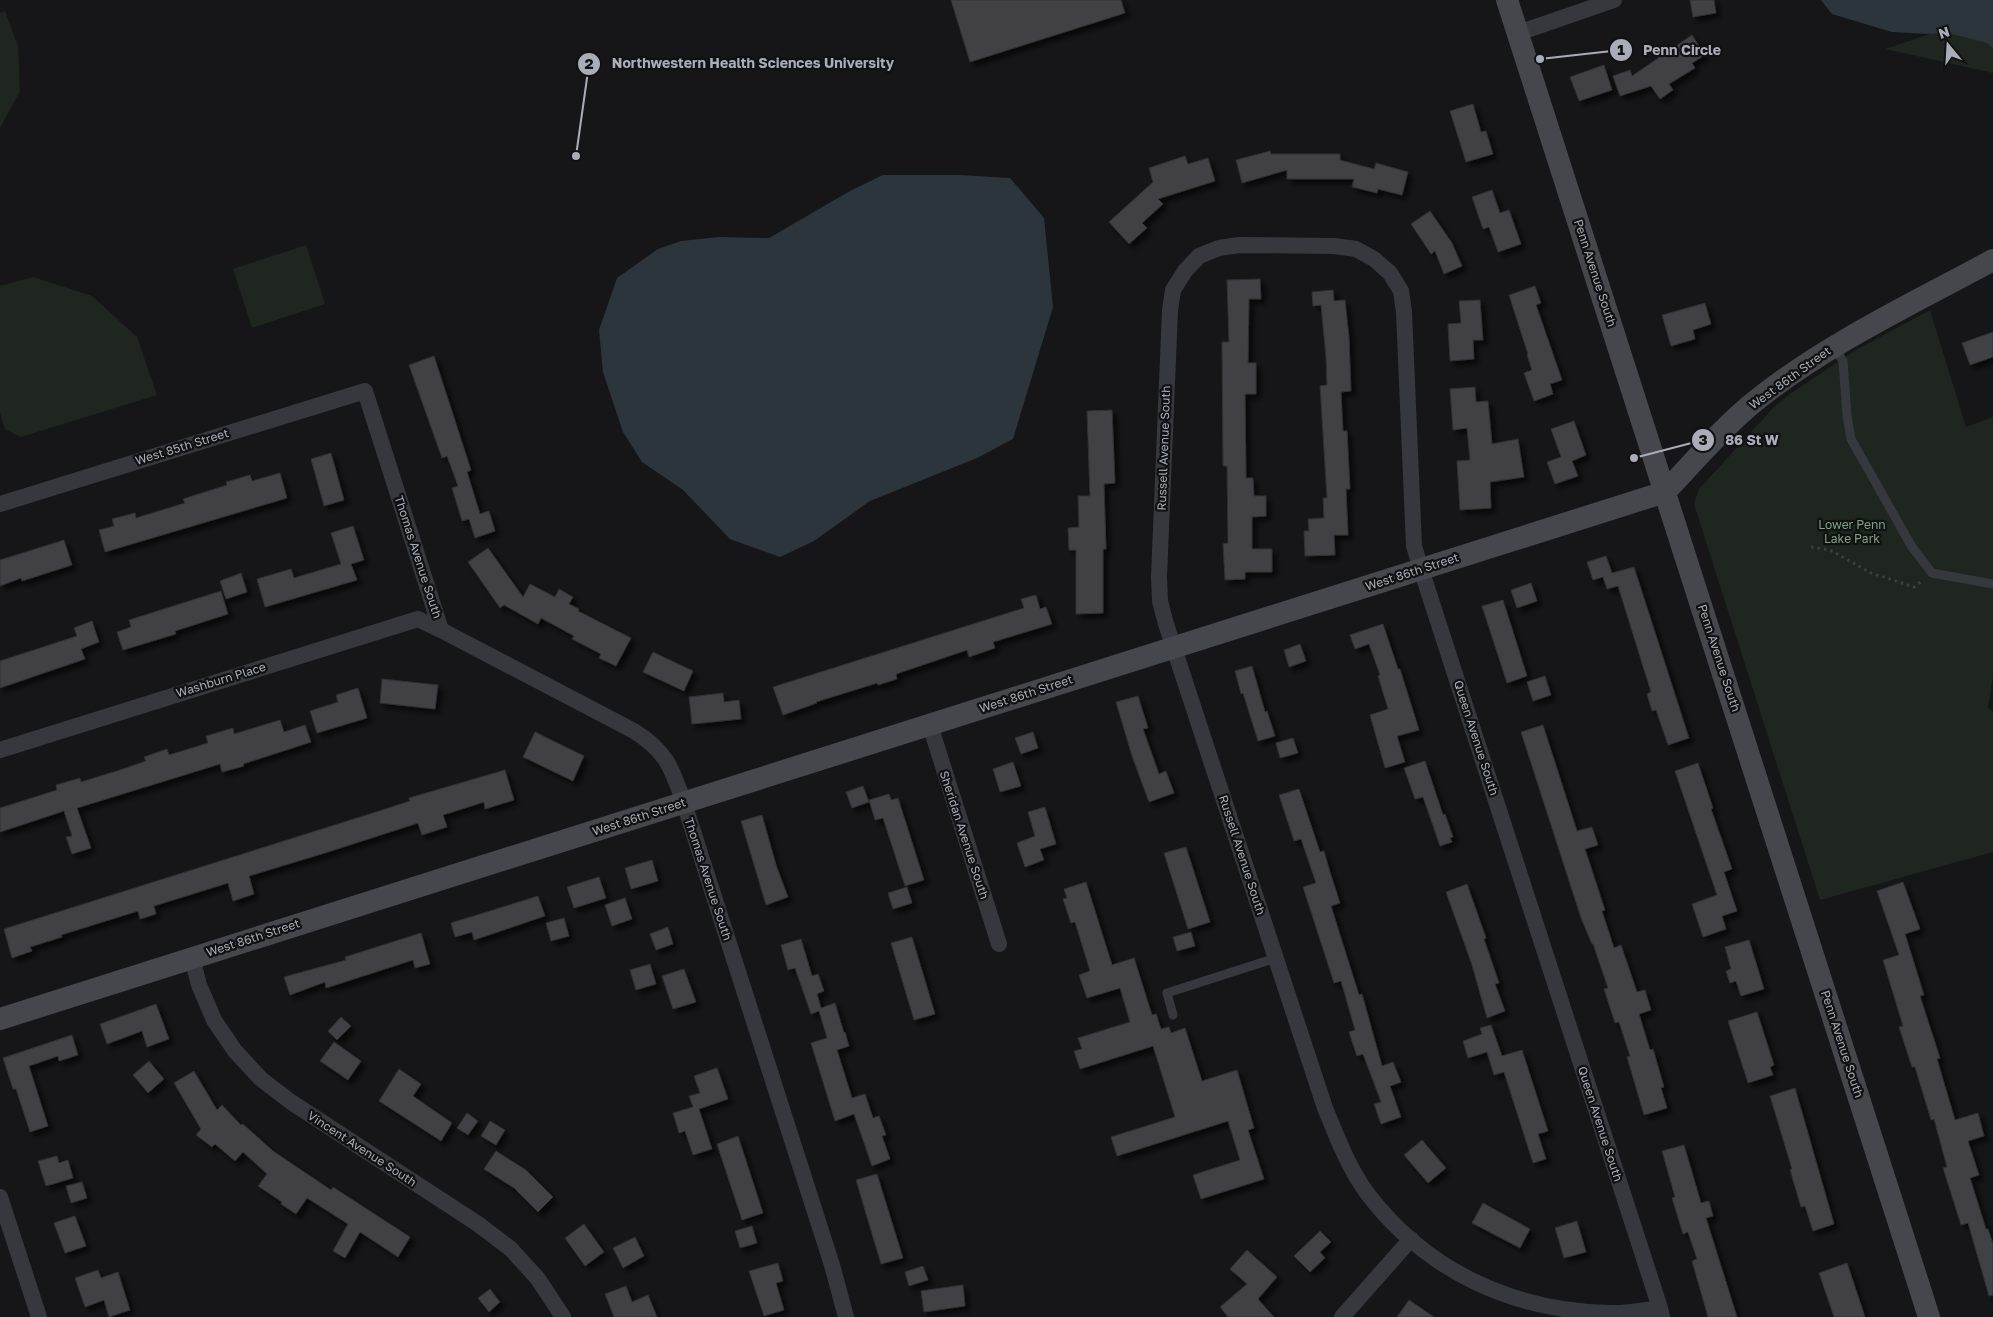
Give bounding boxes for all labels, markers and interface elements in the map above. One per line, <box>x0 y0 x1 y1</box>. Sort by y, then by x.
north arrow <box>1923 20 1973 70</box>
text: N <box>1936 22 1952 42</box>
callout: Penn Circle <box>1608 35 1731 64</box>
text: 1 <box>1617 40 1625 58</box>
text: Penn Circle <box>1643 41 1721 58</box>
callout: Northwestern Health Sciences University <box>576 49 904 78</box>
text: 2 <box>584 54 594 72</box>
text: Northwestern Health Sciences University <box>612 54 895 71</box>
street label: Penn Avenue South <box>1571 217 1620 328</box>
street label: West 86th Street <box>1746 343 1834 412</box>
street label: Russell Avenue South <box>1154 385 1173 511</box>
street label: West 85th Street <box>133 425 231 468</box>
callout: 86 St W <box>1691 426 1789 455</box>
text: 3 <box>1698 430 1708 448</box>
text: 86 St W <box>1725 431 1779 448</box>
street label: Thomas Avenue South <box>391 493 445 620</box>
park label: Lower Penn Lake Park <box>1818 517 1886 546</box>
street label: West 86th Street <box>1363 549 1461 594</box>
street label: Penn Avenue South <box>1695 602 1744 713</box>
street label: Washburn Place <box>174 659 268 700</box>
street label: West 86th Street <box>977 671 1075 716</box>
street label: Queen Avenue South <box>1451 678 1502 797</box>
street label: Sheridan Avenue South <box>937 769 992 901</box>
street label: Russell Avenue South <box>1216 793 1269 917</box>
street label: West 86th Street <box>590 794 688 839</box>
street label: Thomas Avenue South <box>681 815 735 942</box>
street label: West 86th Street <box>204 915 302 960</box>
street label: Penn Avenue South <box>1818 988 1867 1099</box>
street label: Queen Avenue South <box>1575 1064 1626 1183</box>
street label: Vincent Avenue South <box>305 1108 420 1189</box>

